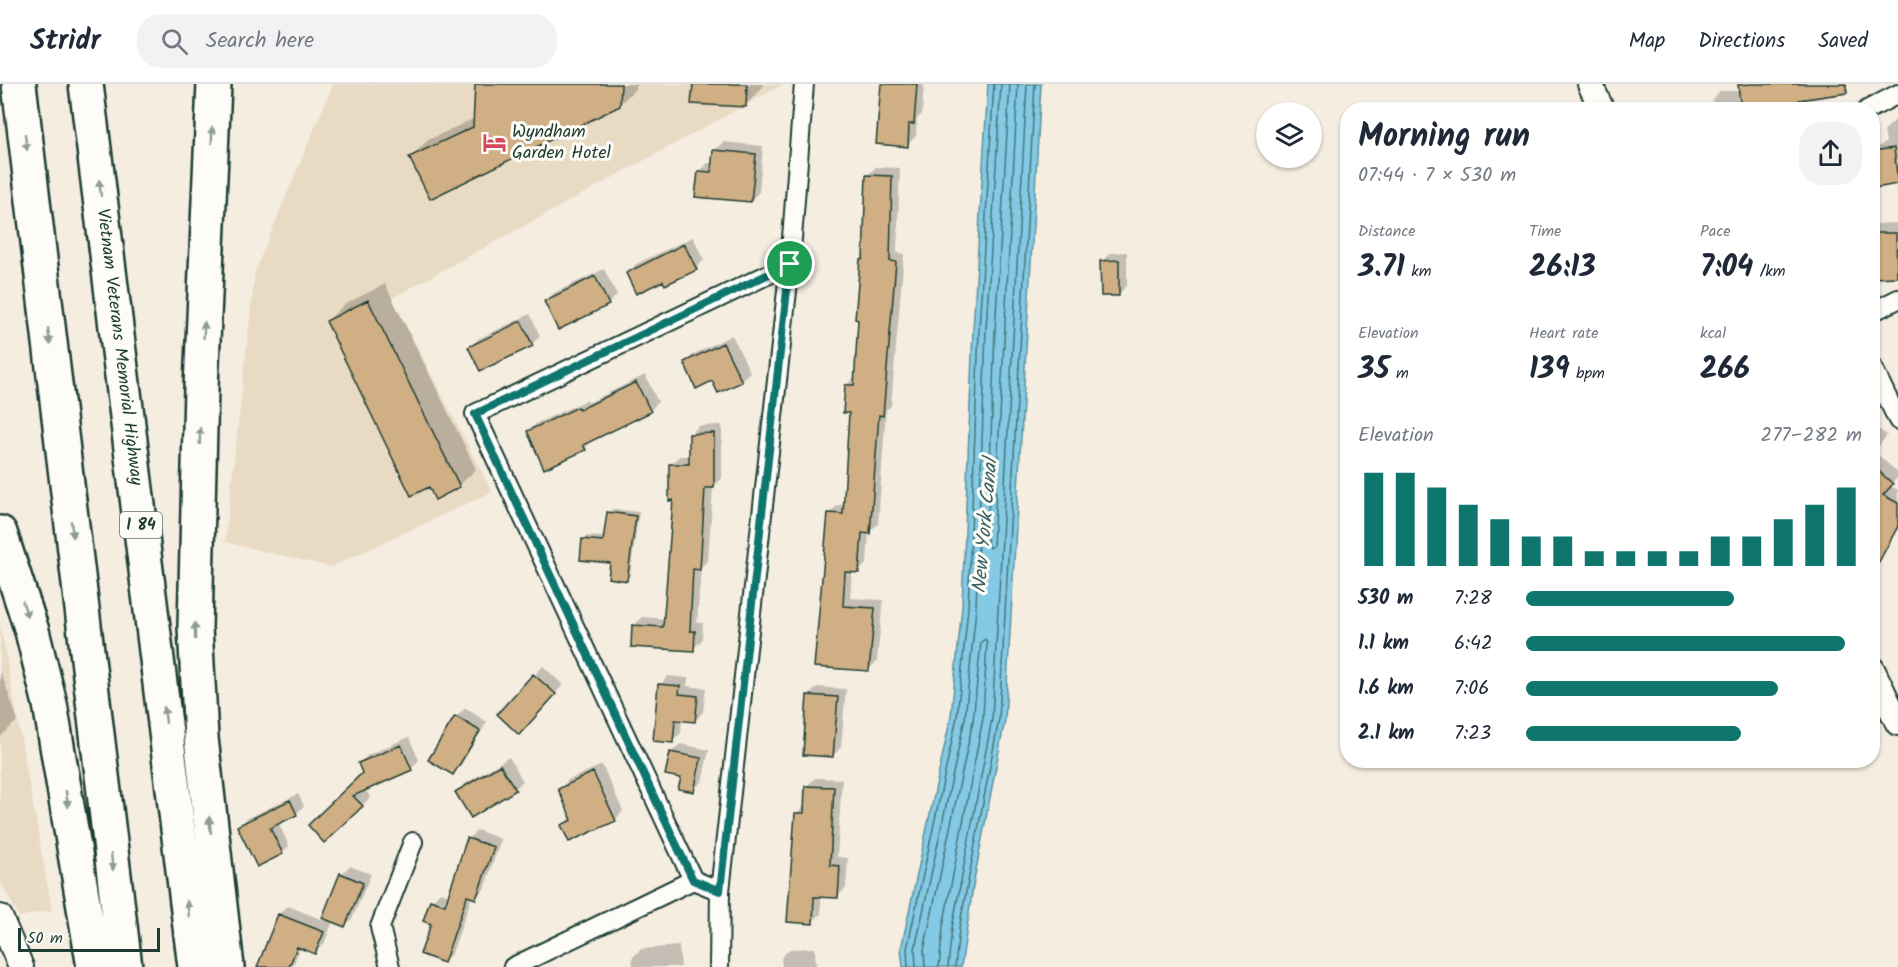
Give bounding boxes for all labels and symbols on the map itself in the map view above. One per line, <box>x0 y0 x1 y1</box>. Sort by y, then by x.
place label: Wyndham Garden Hotel <box>512 118 612 168</box>
one-way arrow <box>207 125 217 144</box>
hotel icon: Wyndham Garden Hotel <box>481 129 507 155</box>
one-way arrow <box>22 133 31 152</box>
one-way arrow <box>95 179 104 198</box>
street label: Vietnam Veterans Memorial Highway <box>88 207 150 488</box>
pin <box>764 238 815 289</box>
one-way arrow <box>200 320 209 339</box>
one-way arrow <box>45 326 54 345</box>
one-way arrow <box>195 427 205 446</box>
water label: New York Canal <box>964 453 1008 595</box>
road number: I 84 <box>120 512 162 538</box>
one-way arrow <box>67 520 77 539</box>
one-way arrow <box>20 600 30 618</box>
one-way arrow <box>190 622 200 641</box>
one-way arrow <box>160 706 170 725</box>
one-way arrow <box>63 789 72 808</box>
one-way arrow <box>205 816 215 835</box>
one-way arrow <box>107 852 116 871</box>
one-way arrow <box>184 899 193 918</box>
scale bar <box>18 925 160 952</box>

